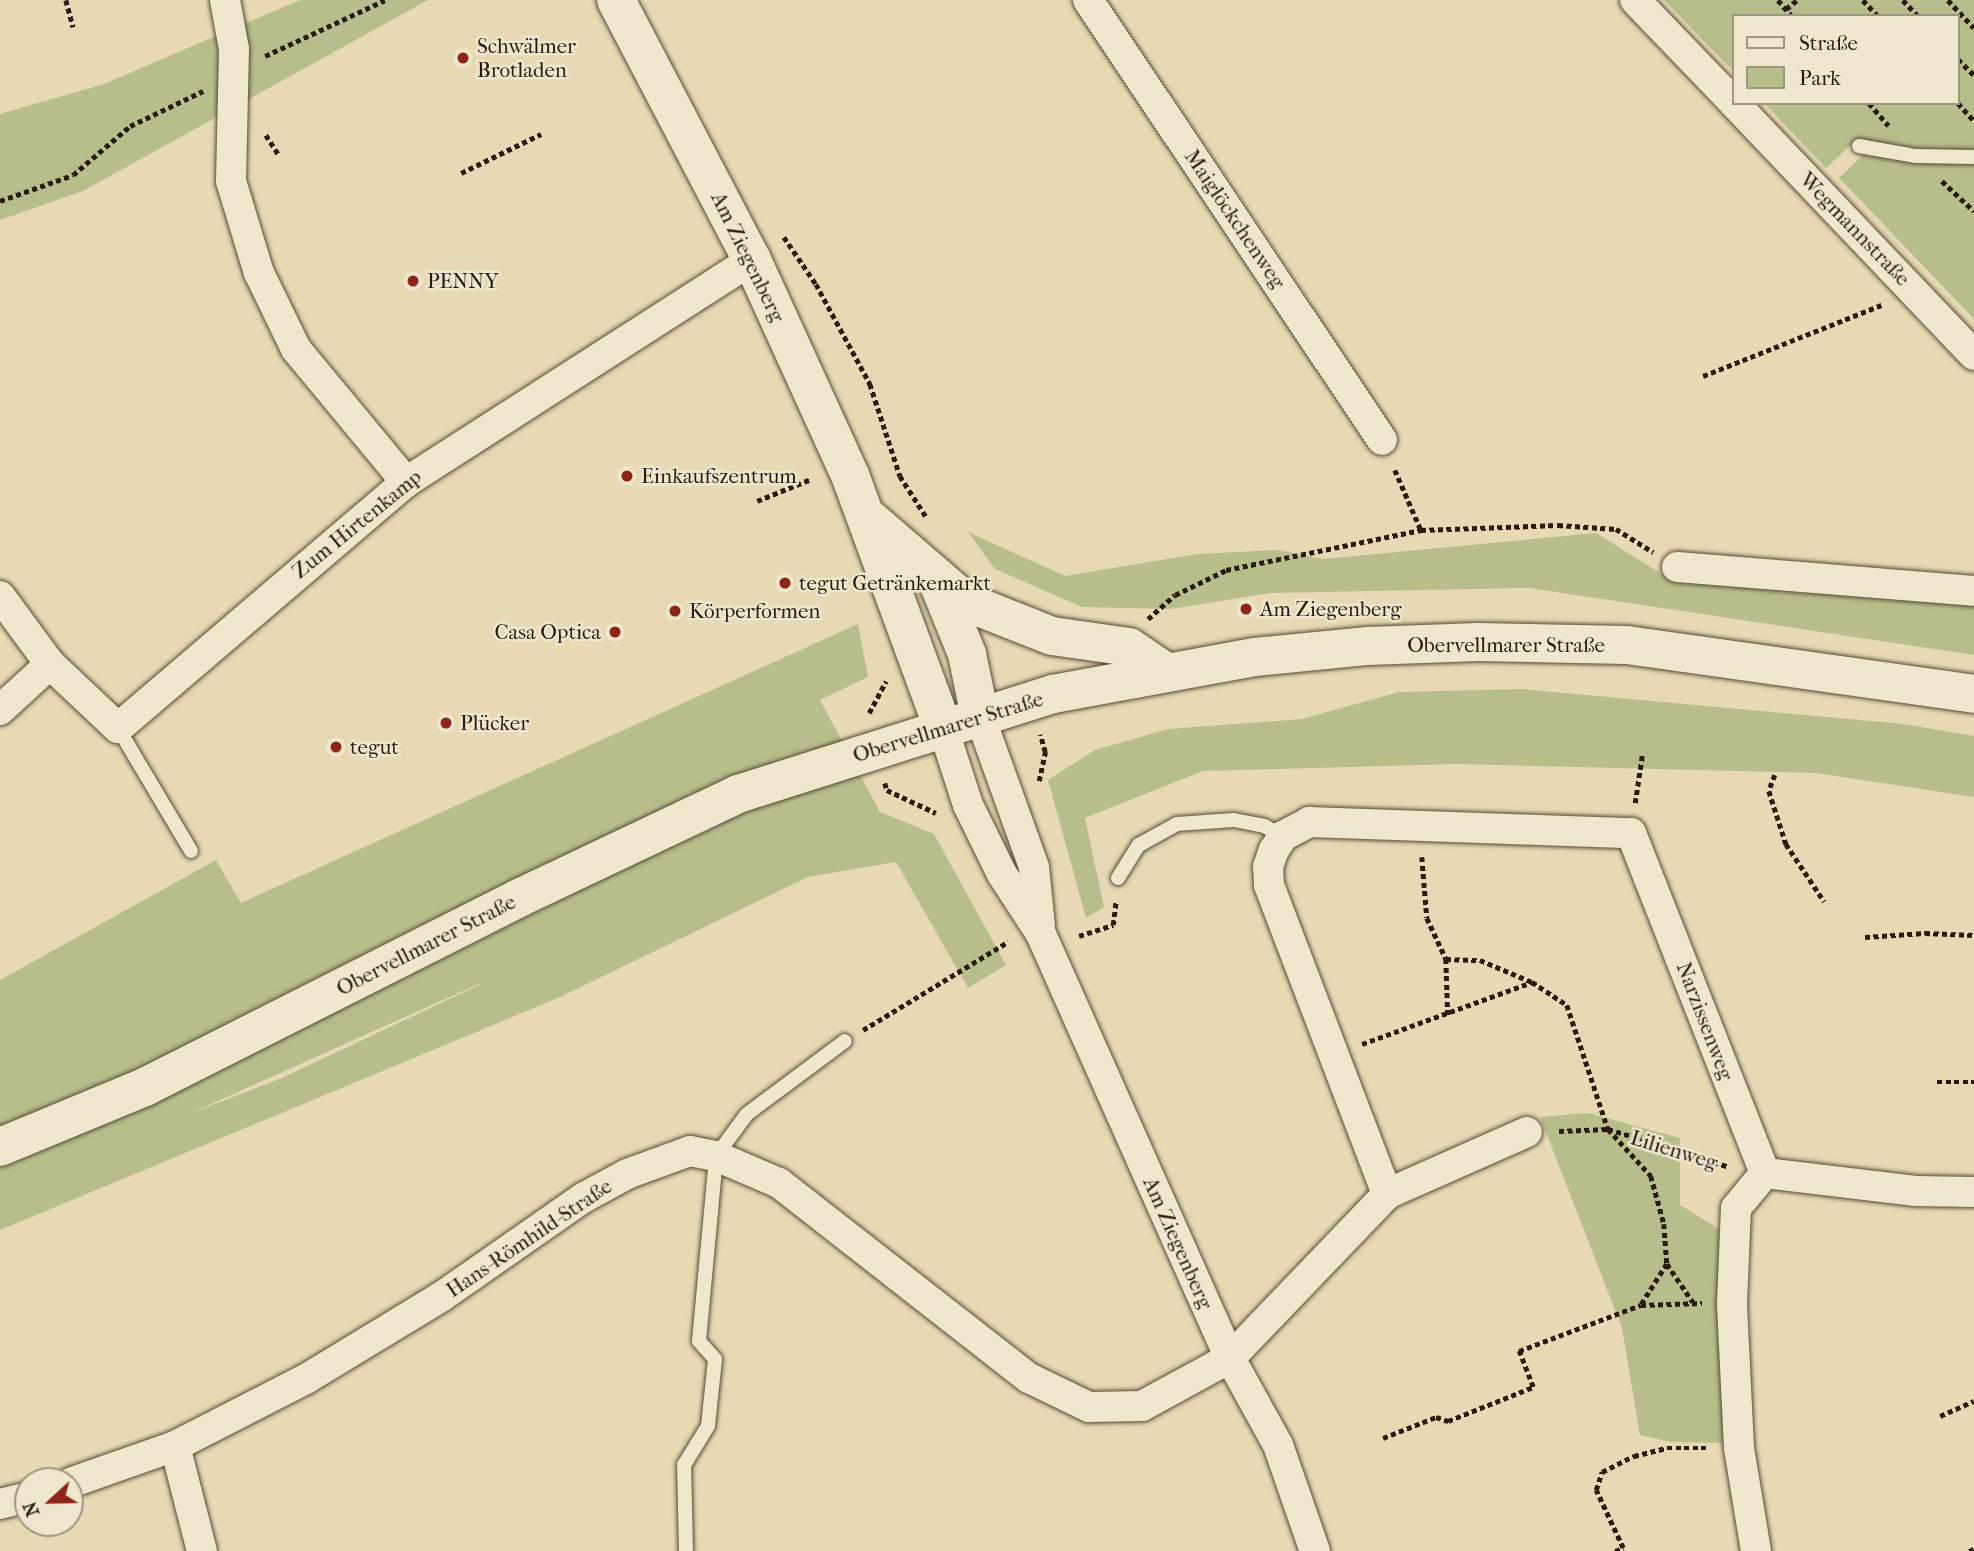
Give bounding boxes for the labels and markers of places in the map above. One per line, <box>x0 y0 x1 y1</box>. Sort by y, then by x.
place label: Schwälmer Brotladen <box>477 33 576 83</box>
marker: Schwälmer Brotladen <box>455 50 471 66</box>
place label: PENNY <box>427 268 499 294</box>
marker: PENNY <box>405 273 421 289</box>
place label: Einkaufszentrum <box>641 463 797 489</box>
marker: Einkaufszentrum <box>619 468 635 484</box>
place label: tegut Getränkemarkt <box>799 570 991 596</box>
marker: tegut Getränkemarkt <box>777 575 793 591</box>
place label: Am Ziegenberg <box>1260 596 1401 622</box>
place label: Körperformen <box>689 598 821 624</box>
marker: Am Ziegenberg <box>1238 601 1254 617</box>
marker: Körperformen <box>667 603 683 619</box>
place label: Casa Optica <box>494 619 601 645</box>
marker: Casa Optica <box>607 624 623 640</box>
place label: Plücker <box>460 710 529 736</box>
marker: Plücker <box>438 715 454 731</box>
place label: tegut <box>350 734 399 760</box>
marker: tegut <box>328 739 344 755</box>

